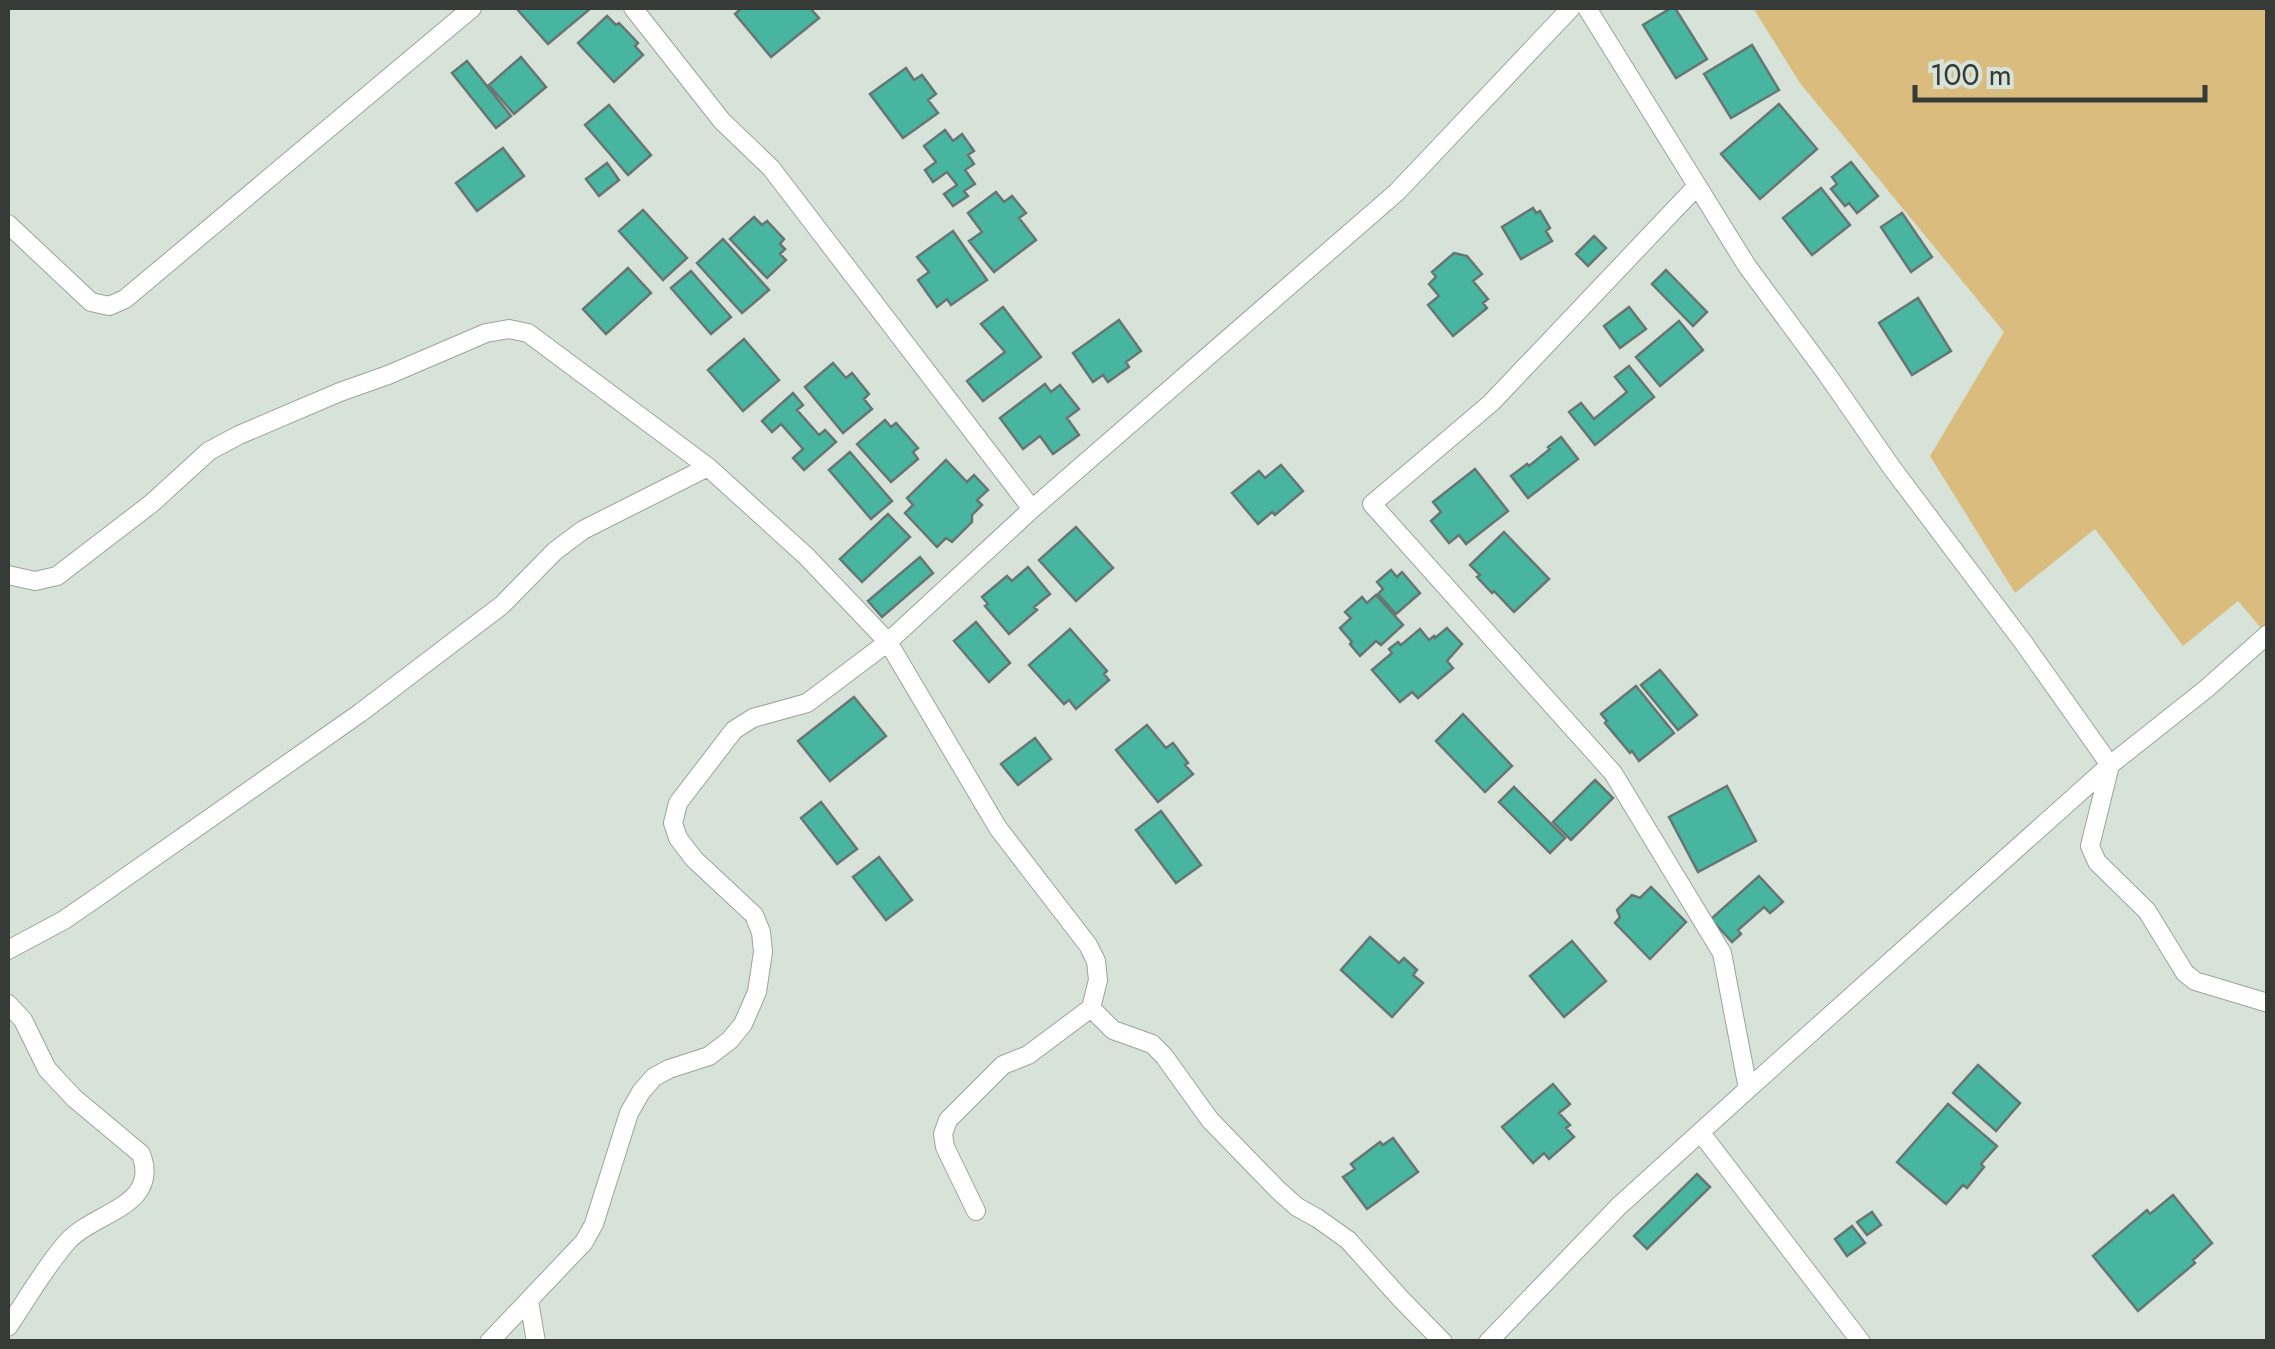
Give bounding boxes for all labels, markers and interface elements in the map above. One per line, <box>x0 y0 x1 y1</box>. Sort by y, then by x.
scale bar <box>1915 40 2205 102</box>
text: 100 m <box>1930 53 2012 96</box>

